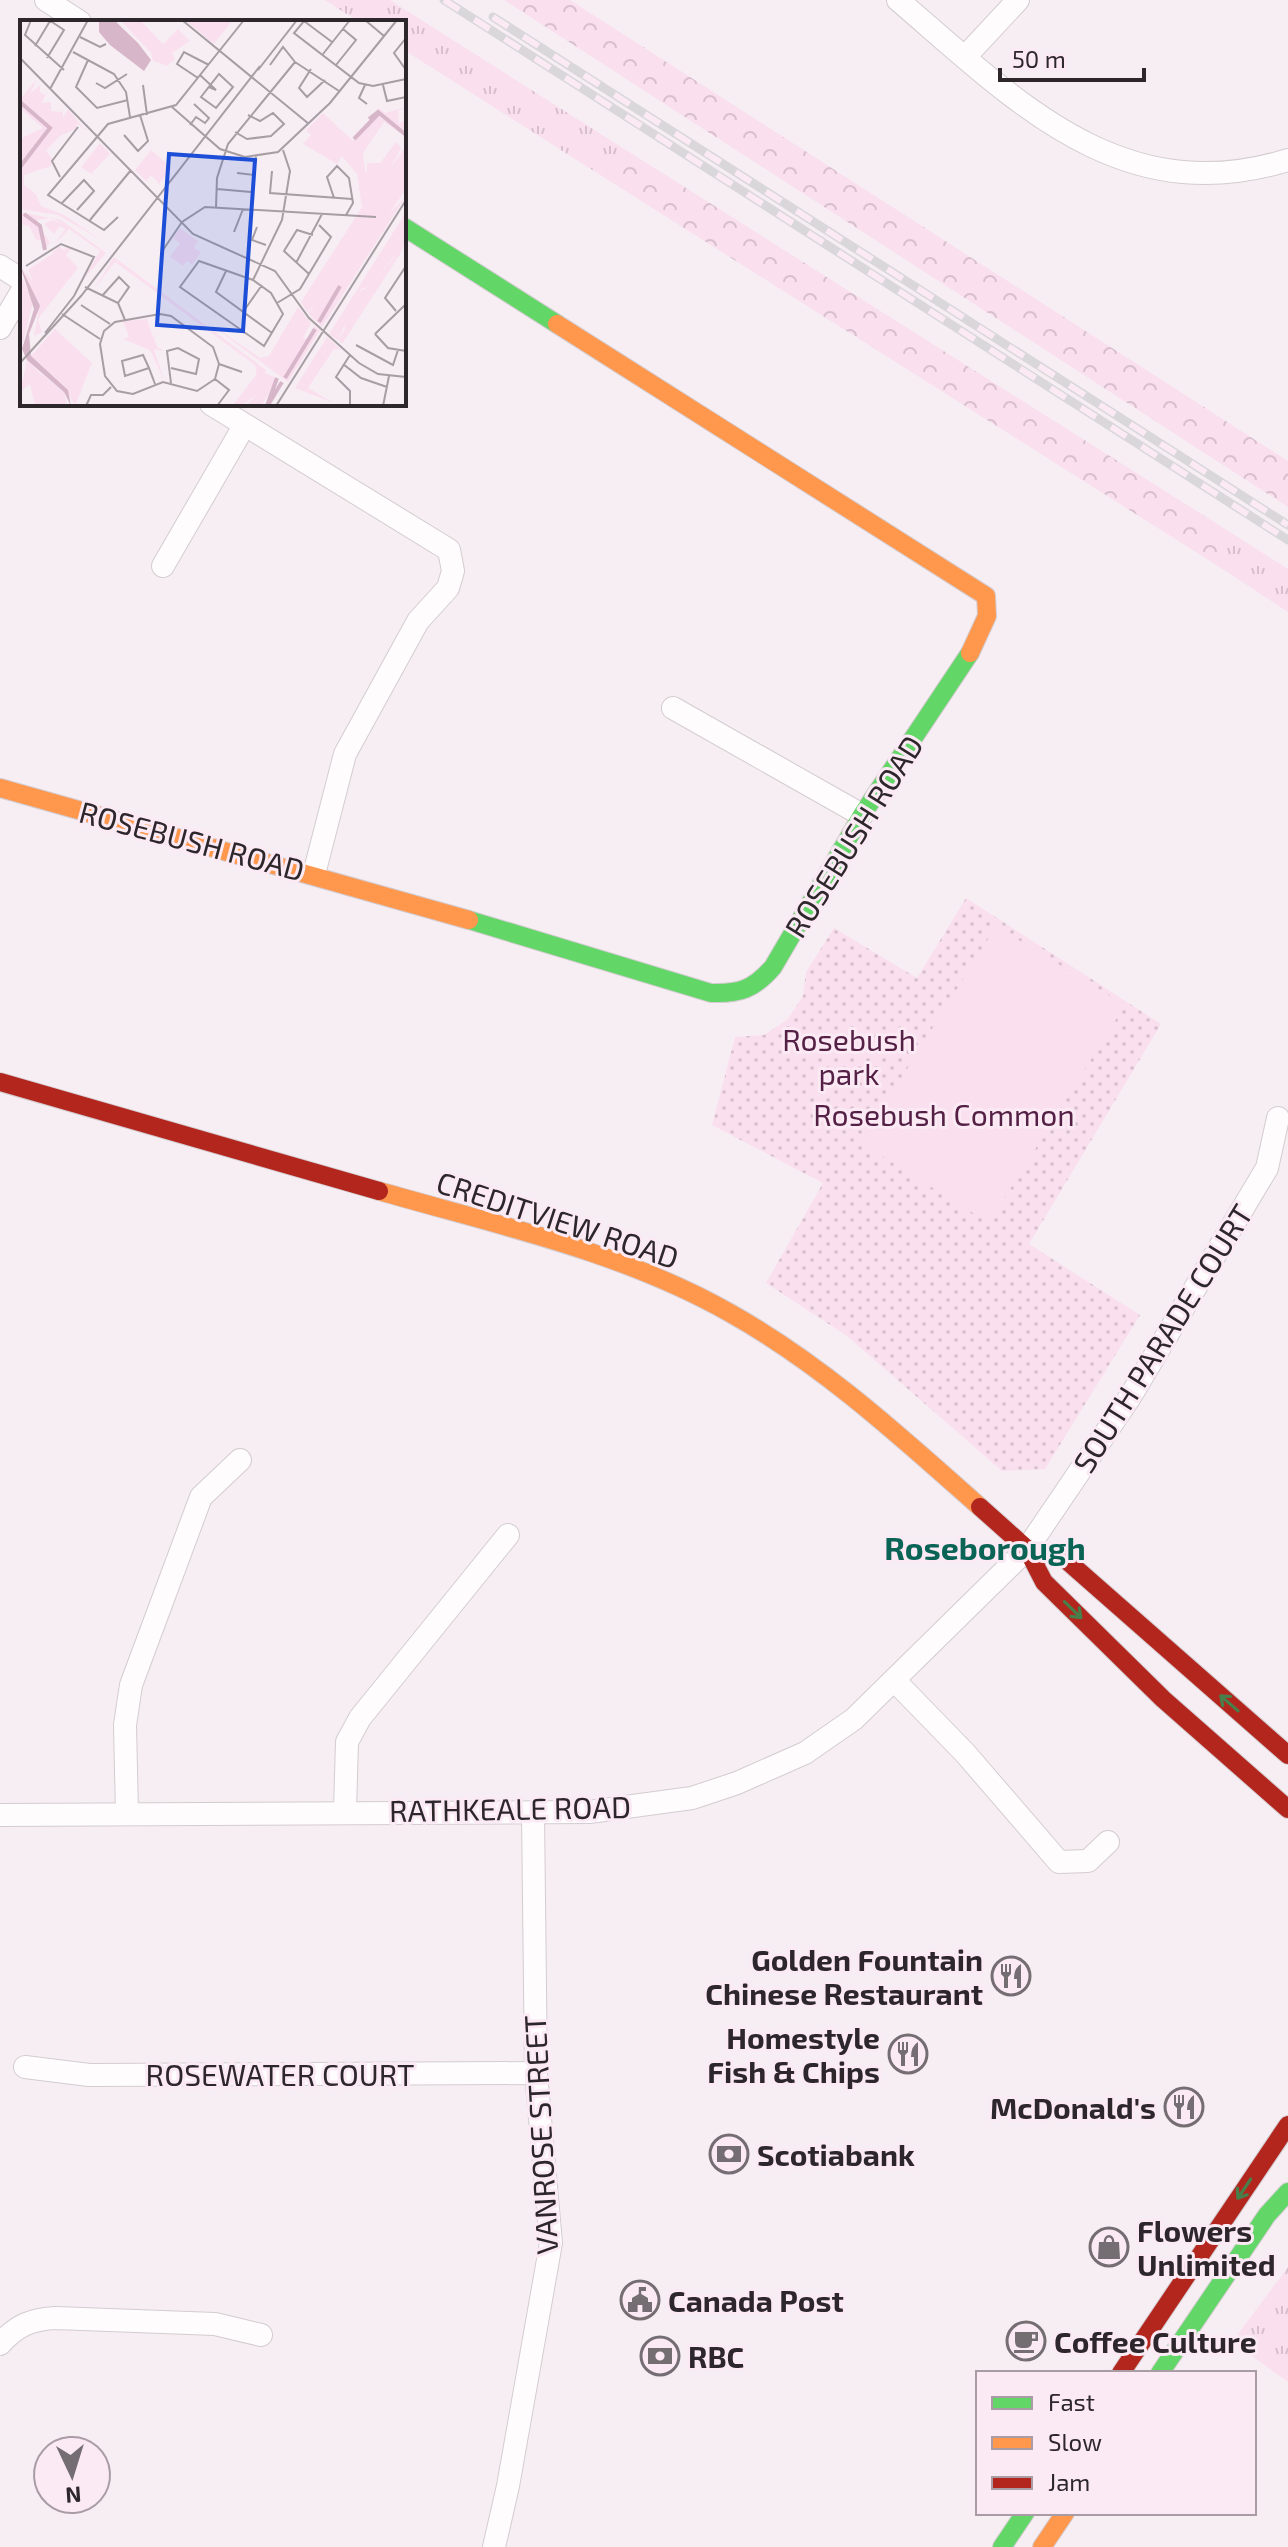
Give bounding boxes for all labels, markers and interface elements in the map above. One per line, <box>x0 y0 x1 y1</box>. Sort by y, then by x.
inset map <box>20 20 406 406</box>
scale bar <box>1000 32 1144 82</box>
text: 50 m <box>1012 44 1066 73</box>
street label: ROSEBUSH ROAD <box>776 728 930 944</box>
street label: ROSEBUSH ROAD <box>76 793 308 887</box>
park label: Rosebush park <box>782 1021 916 1091</box>
park label: Rosebush Common <box>813 1096 1075 1132</box>
street label: CREDITVIEW ROAD <box>432 1163 684 1275</box>
street label: SOUTH PARADE COURT <box>1065 1197 1259 1479</box>
district label: Roseborough <box>884 1528 1086 1566</box>
one-way arrow <box>1063 1601 1083 1620</box>
one-way arrow <box>1220 1695 1240 1713</box>
street label: RATHKEALE ROAD <box>389 1788 631 1828</box>
place label: Golden Fountain Chinese Restaurant <box>705 1941 983 2011</box>
restaurant icon: Golden Fountain Chinese Restaurant <box>990 1955 1032 1997</box>
street label: VANROSE STREET <box>516 2014 564 2256</box>
place label: Homestyle Fish & Chips <box>707 2019 880 2089</box>
restaurant icon: Homestyle Fish & Chips <box>887 2033 929 2075</box>
street label: ROSEWATER COURT <box>146 2056 414 2092</box>
restaurant icon: McDonald's <box>1163 2086 1205 2128</box>
place label: McDonald's <box>990 2089 1156 2125</box>
bank icon: Scotiabank <box>708 2133 750 2175</box>
place label: Scotiabank <box>757 2136 915 2172</box>
one-way arrow <box>1236 2177 1252 2200</box>
place label: Flowers Unlimited <box>1137 2212 1276 2282</box>
shop icon: Flowers Unlimited <box>1088 2226 1130 2268</box>
public building icon: Canada Post <box>619 2279 661 2321</box>
place label: Canada Post <box>668 2282 844 2318</box>
cafe icon: Coffee Culture <box>1005 2320 1047 2362</box>
place label: Coffee Culture <box>1054 2323 1257 2359</box>
bank icon: RBC <box>639 2335 681 2377</box>
place label: RBC <box>688 2338 744 2374</box>
legend <box>976 2371 1256 2515</box>
text: Fast <box>1048 2387 1095 2416</box>
text: Slow <box>1048 2427 1102 2456</box>
north arrow <box>32 2435 112 2515</box>
text: Jam <box>1048 2467 1090 2496</box>
text: N <box>65 2482 82 2509</box>

